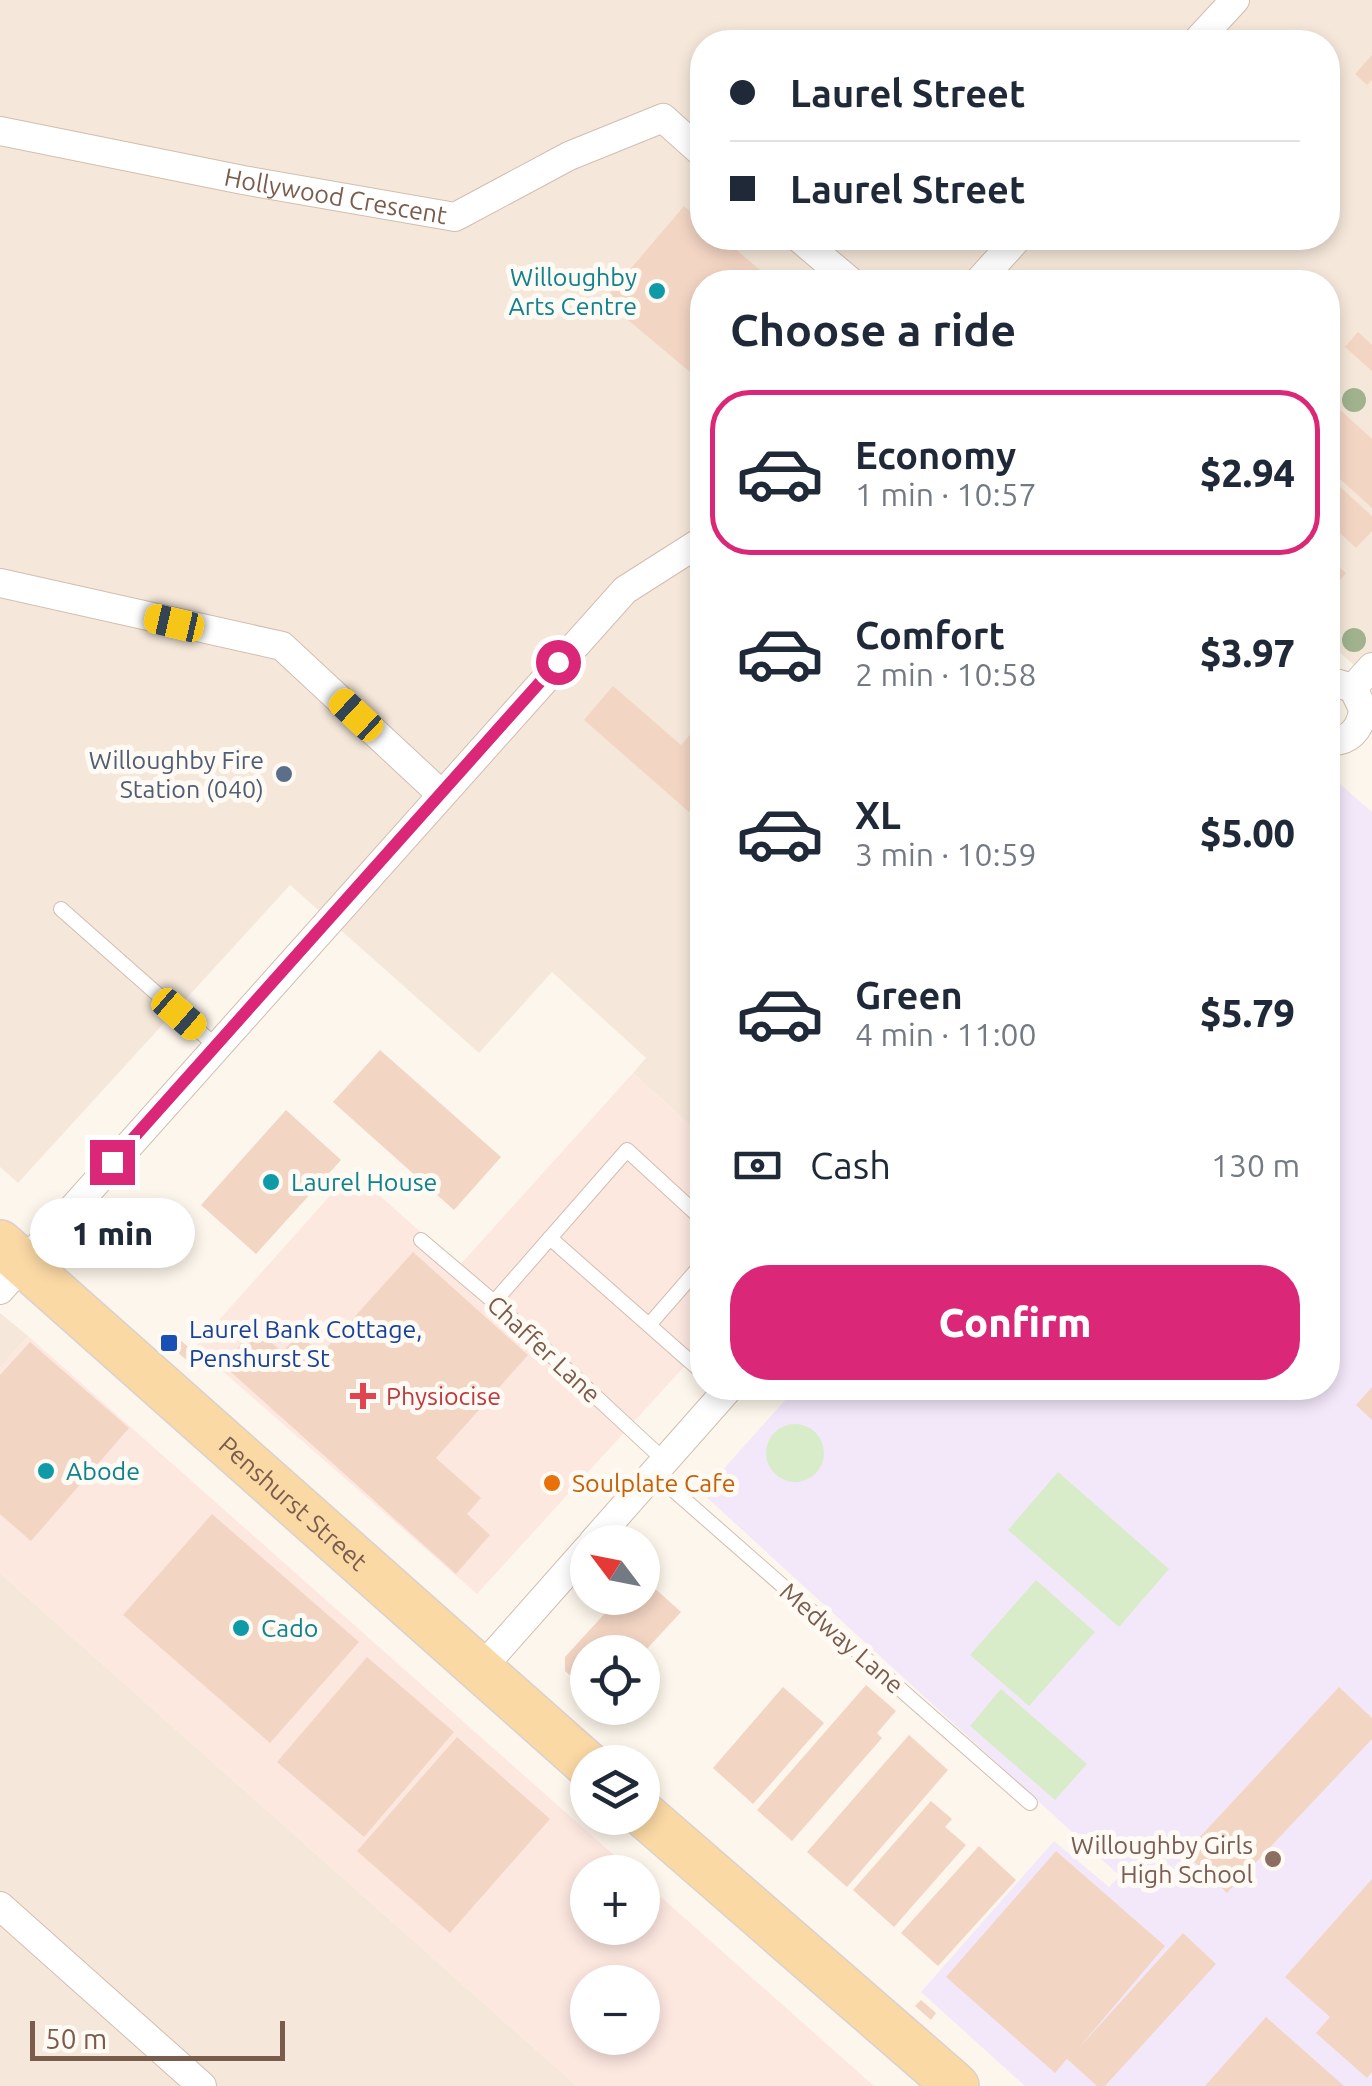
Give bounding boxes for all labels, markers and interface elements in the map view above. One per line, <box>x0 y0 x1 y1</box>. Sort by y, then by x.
text: Laurel Street <box>790 72 1025 114</box>
street label: Hollywood Crescent <box>222 163 449 229</box>
text: Laurel Street <box>790 168 1025 210</box>
place label: Willoughby Arts Centre <box>508 263 637 320</box>
marker: Willoughby Arts Centre <box>646 280 668 302</box>
text: Choose a ride <box>730 304 1016 355</box>
icon: car <box>735 428 825 518</box>
text: Economy <box>855 434 1016 476</box>
text: $2.94 <box>1200 452 1295 494</box>
text: 1 min · 10:57 <box>855 476 1037 512</box>
car <box>141 602 207 644</box>
icon: car <box>735 608 825 698</box>
text: Comfort <box>855 614 1005 656</box>
text: $3.97 <box>1200 632 1295 674</box>
route start <box>536 640 581 685</box>
text: 2 min · 10:58 <box>855 656 1037 692</box>
car <box>324 684 388 746</box>
place label: Willoughby Fire Station (040) <box>89 746 264 803</box>
marker: Willoughby Fire Station (040) <box>273 763 295 785</box>
icon: car <box>735 788 825 878</box>
text: XL <box>855 794 901 836</box>
text: $5.00 <box>1200 812 1295 854</box>
text: 3 min · 10:59 <box>855 836 1037 872</box>
icon: car <box>735 968 825 1058</box>
text: Green <box>855 974 963 1016</box>
car <box>147 983 211 1045</box>
text: $5.79 <box>1200 992 1295 1034</box>
text: 4 min · 11:00 <box>855 1016 1037 1052</box>
icon: cash <box>730 1138 785 1193</box>
route end <box>90 1140 135 1185</box>
text: Cash <box>810 1144 891 1186</box>
text: 130 m <box>1211 1147 1300 1183</box>
place label: Laurel House <box>291 1168 437 1196</box>
marker: Laurel House <box>260 1171 282 1193</box>
callout: 1 min <box>29 1197 194 1267</box>
text: 1 min <box>72 1215 153 1251</box>
button: Confirm <box>730 1265 1300 1380</box>
street label: Chaffer Lane <box>482 1290 606 1408</box>
place label: Laurel Bank Cottage, Penshurst St <box>189 1315 422 1372</box>
marker: Laurel Bank Cottage, Penshurst St <box>158 1332 180 1354</box>
place label: Physiocise <box>386 1382 501 1410</box>
marker: Physiocise <box>350 1383 376 1409</box>
street label: Penshurst Street <box>214 1430 373 1576</box>
place label: Abode <box>66 1457 140 1485</box>
marker: Abode <box>35 1460 57 1482</box>
place label: Soulplate Cafe <box>572 1469 735 1497</box>
marker: Soulplate Cafe <box>541 1472 563 1494</box>
north arrow <box>570 1525 660 1615</box>
map controls <box>570 1525 660 2055</box>
street label: Medway Lane <box>775 1577 909 1699</box>
place label: Cado <box>261 1614 318 1642</box>
marker: Cado <box>230 1617 252 1639</box>
button: locate <box>570 1635 660 1725</box>
button: layers <box>570 1745 660 1835</box>
place label: Willoughby Girls High School <box>1071 1831 1253 1888</box>
marker: Willoughby Girls High School <box>1262 1848 1284 1870</box>
button: + <box>570 1855 660 1945</box>
button: − <box>570 1965 660 2055</box>
scale bar <box>30 2016 285 2060</box>
text: 50 m <box>45 2023 107 2054</box>

